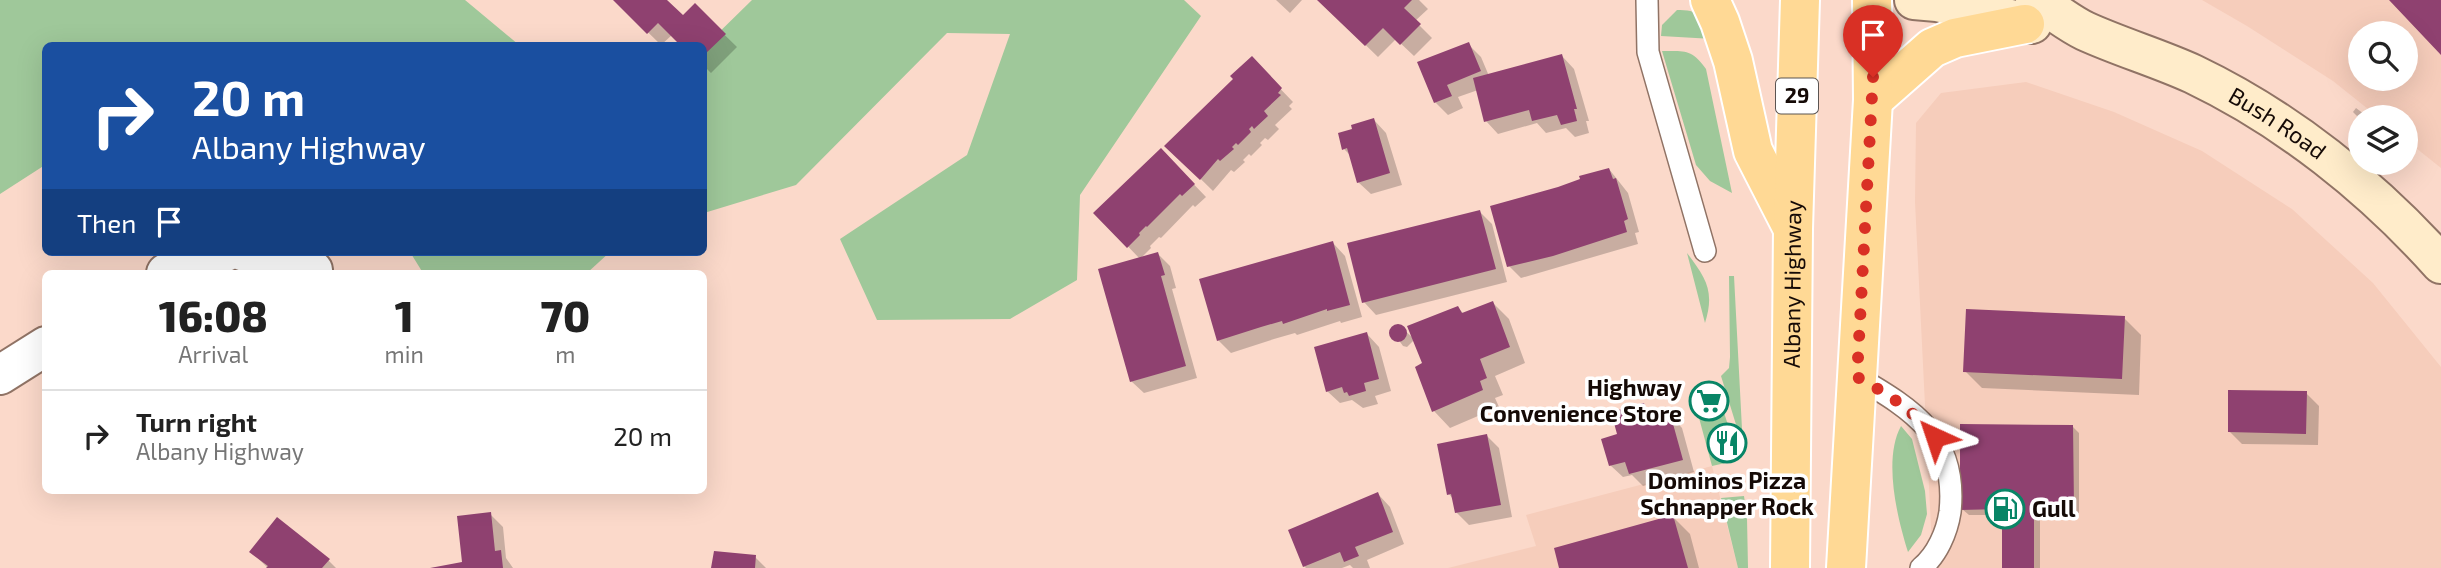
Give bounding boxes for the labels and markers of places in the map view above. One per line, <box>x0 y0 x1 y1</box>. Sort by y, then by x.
pin <box>1843 5 1903 77</box>
place label: Highway Convenience Store <box>1480 373 1682 427</box>
supermarket icon: Highway Convenience Store <box>1688 380 1730 422</box>
restaurant icon: Dominos Pizza Schnapper Rock <box>1706 422 1748 464</box>
place label: Dominos Pizza Schnapper Rock <box>1640 466 1814 520</box>
fuel station icon: Gull <box>1984 488 2026 530</box>
place label: Gull <box>2032 494 2076 522</box>

